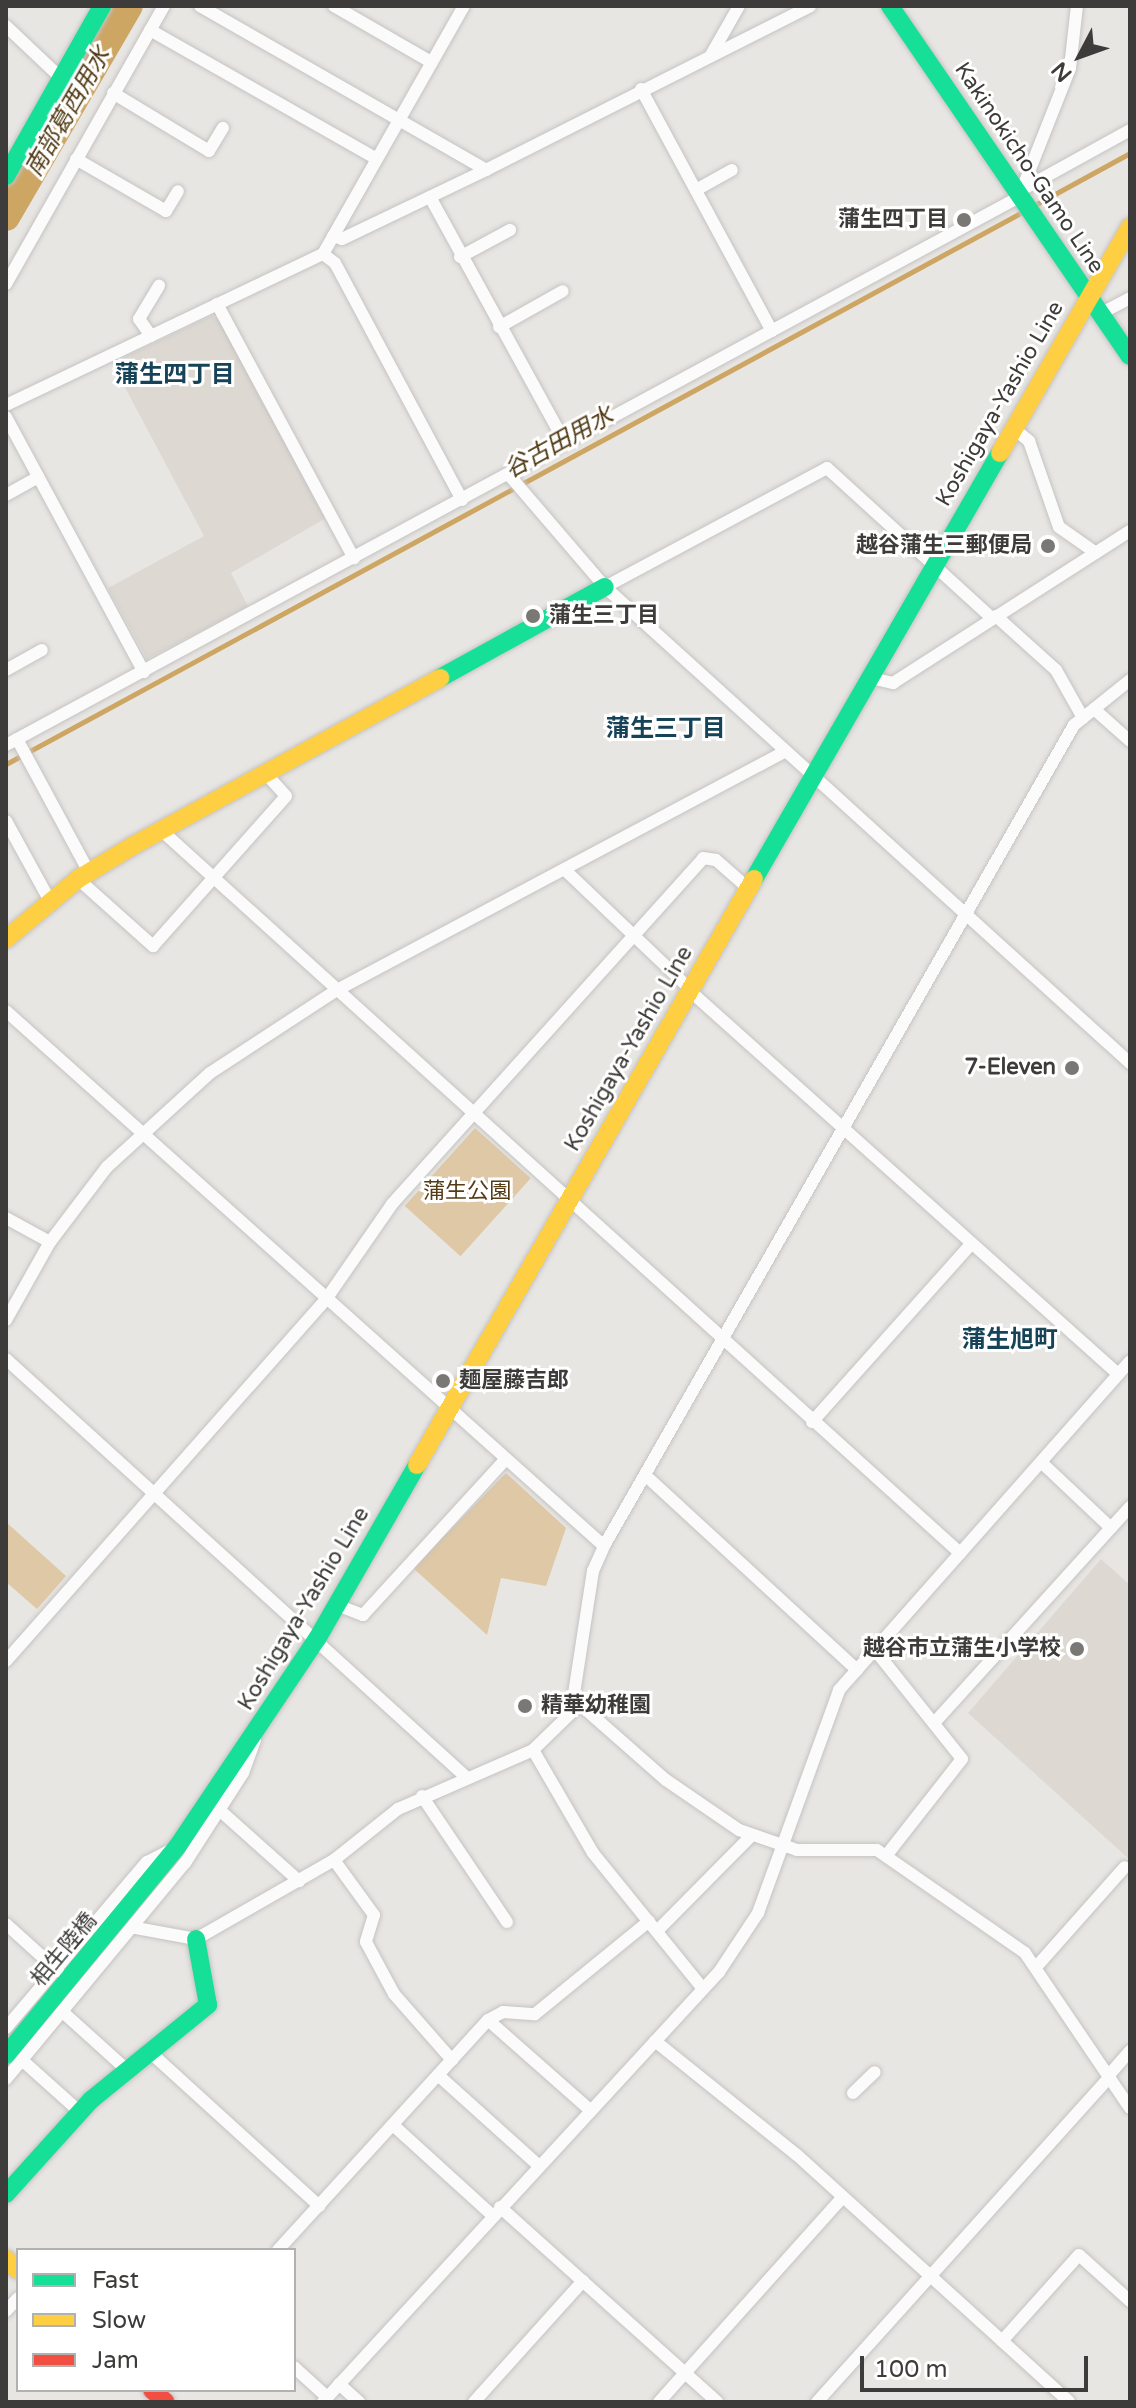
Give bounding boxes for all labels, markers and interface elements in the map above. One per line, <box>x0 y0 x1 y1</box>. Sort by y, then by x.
north arrow <box>1040 16 1120 96</box>
water label: 南部葛西用水 <box>20 42 116 182</box>
text: N <box>1046 57 1078 87</box>
street label: Kakinokicho-Gamo Line <box>949 58 1109 278</box>
place label: 蒲生四丁目 <box>838 207 948 233</box>
marker: 蒲生四丁目 <box>955 211 973 229</box>
street label: Koshigaya-Yashio Line <box>930 297 1070 511</box>
district label: 蒲生四丁目 <box>115 361 235 389</box>
water label: 谷古田用水 <box>500 401 618 485</box>
place label: 越谷蒲生三郵便局 <box>856 533 1032 559</box>
marker: 越谷蒲生三郵便局 <box>1039 537 1057 555</box>
place label: 蒲生三丁目 <box>549 603 659 629</box>
marker: 蒲生三丁目 <box>524 607 542 625</box>
district label: 蒲生三丁目 <box>606 715 726 743</box>
street label: Koshigaya-Yashio Line <box>559 942 699 1156</box>
place label: 7-Eleven <box>964 1055 1056 1081</box>
marker: 7-Eleven <box>1063 1059 1081 1077</box>
park label: 蒲生公園 <box>423 1179 511 1205</box>
district label: 蒲生旭町 <box>962 1326 1058 1354</box>
place label: 麺屋藤吉郎 <box>459 1368 569 1394</box>
marker: 麺屋藤吉郎 <box>434 1372 452 1390</box>
street label: Koshigaya-Yashio Line <box>233 1503 375 1715</box>
place label: 越谷市立蒲生小学校 <box>863 1636 1061 1662</box>
marker: 越谷市立蒲生小学校 <box>1068 1640 1086 1658</box>
place label: 精華幼稚園 <box>541 1693 651 1719</box>
marker: 精華幼稚園 <box>516 1697 534 1715</box>
street label: 相生陸橋 <box>26 1908 102 1992</box>
legend <box>16 2248 296 2392</box>
text: Fast <box>92 2266 139 2295</box>
text: Slow <box>92 2306 146 2335</box>
scale bar <box>864 2340 1092 2390</box>
text: Jam <box>92 2346 139 2375</box>
text: 100 m <box>874 2355 948 2384</box>

